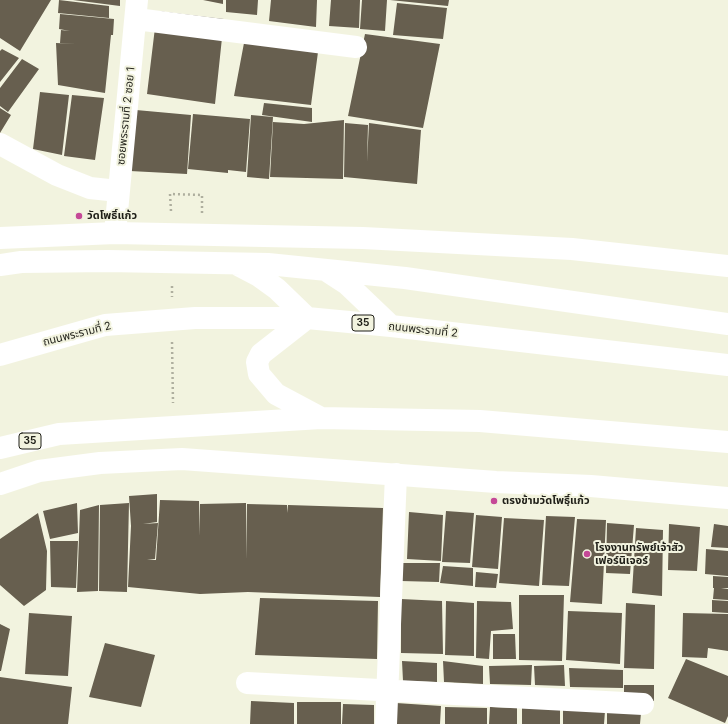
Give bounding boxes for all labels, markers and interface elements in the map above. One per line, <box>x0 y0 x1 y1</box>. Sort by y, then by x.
street label: ซอยพระรามที่ 2 ซอย 1 <box>114 66 138 166</box>
place label: วัดโพธิ์แก้ว <box>87 209 137 223</box>
marker: วัดโพธิ์แก้ว <box>74 211 84 221</box>
road number: 35 <box>352 315 374 331</box>
street label: ถนนพระรามที่ 2 <box>41 319 113 349</box>
street label: ถนนพระรามที่ 2 <box>388 320 458 340</box>
road number: 35 <box>19 433 41 449</box>
place label: ตรงข้ามวัดโพธฺิ์แก้ว <box>502 494 590 508</box>
marker: ตรงข้ามวัดโพธฺิ์แก้ว <box>489 496 499 506</box>
place label: โรงงานทรัพย์เจ้าสัว เฟอร์นิเจอร์ <box>595 541 683 567</box>
marker: โรงงานทรัพย์เจ้าสัว เฟอร์นิเจอร์ <box>582 549 592 559</box>

